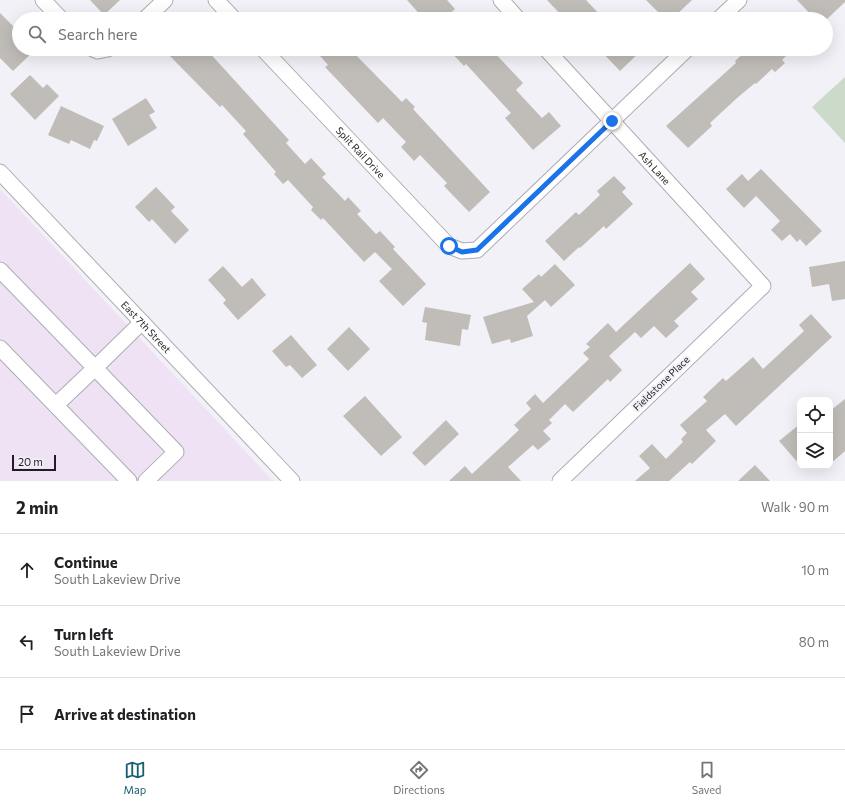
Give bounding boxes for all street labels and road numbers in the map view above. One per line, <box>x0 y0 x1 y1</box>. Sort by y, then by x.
street label: Split Rail Drive <box>333 124 388 180</box>
street label: Ash Lane <box>636 149 673 187</box>
street label: East 7th Street <box>119 298 174 355</box>
street label: Fieldstone Place <box>630 353 692 413</box>

